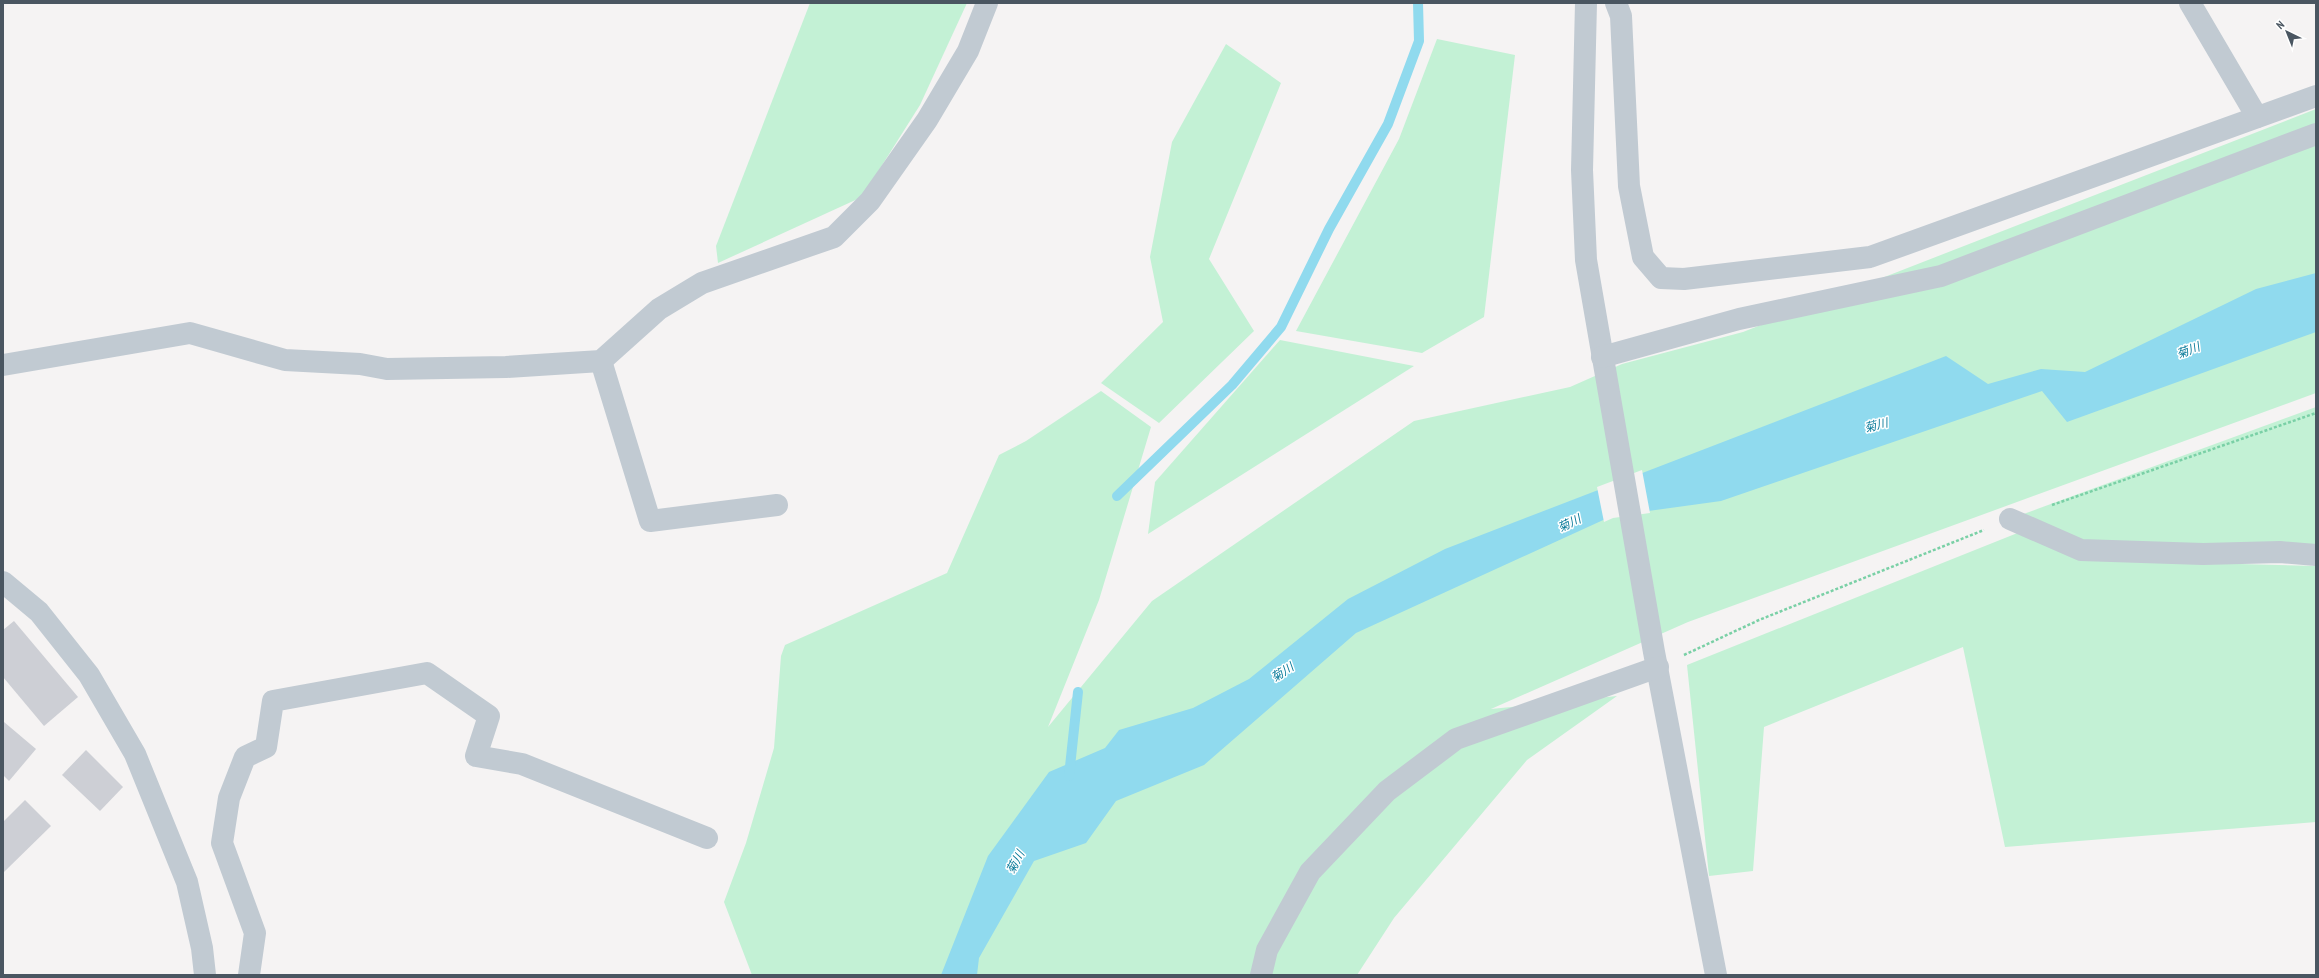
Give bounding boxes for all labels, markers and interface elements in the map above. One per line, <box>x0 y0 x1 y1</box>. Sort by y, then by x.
north arrow <box>2267 12 2307 52</box>
text: N <box>2273 18 2287 32</box>
water label: 菊川 <box>2174 338 2204 361</box>
water label: 菊川 <box>1863 414 1891 435</box>
water label: 菊川 <box>1555 510 1585 535</box>
water label: 菊川 <box>1268 658 1298 685</box>
water label: 菊川 <box>1003 846 1028 876</box>

